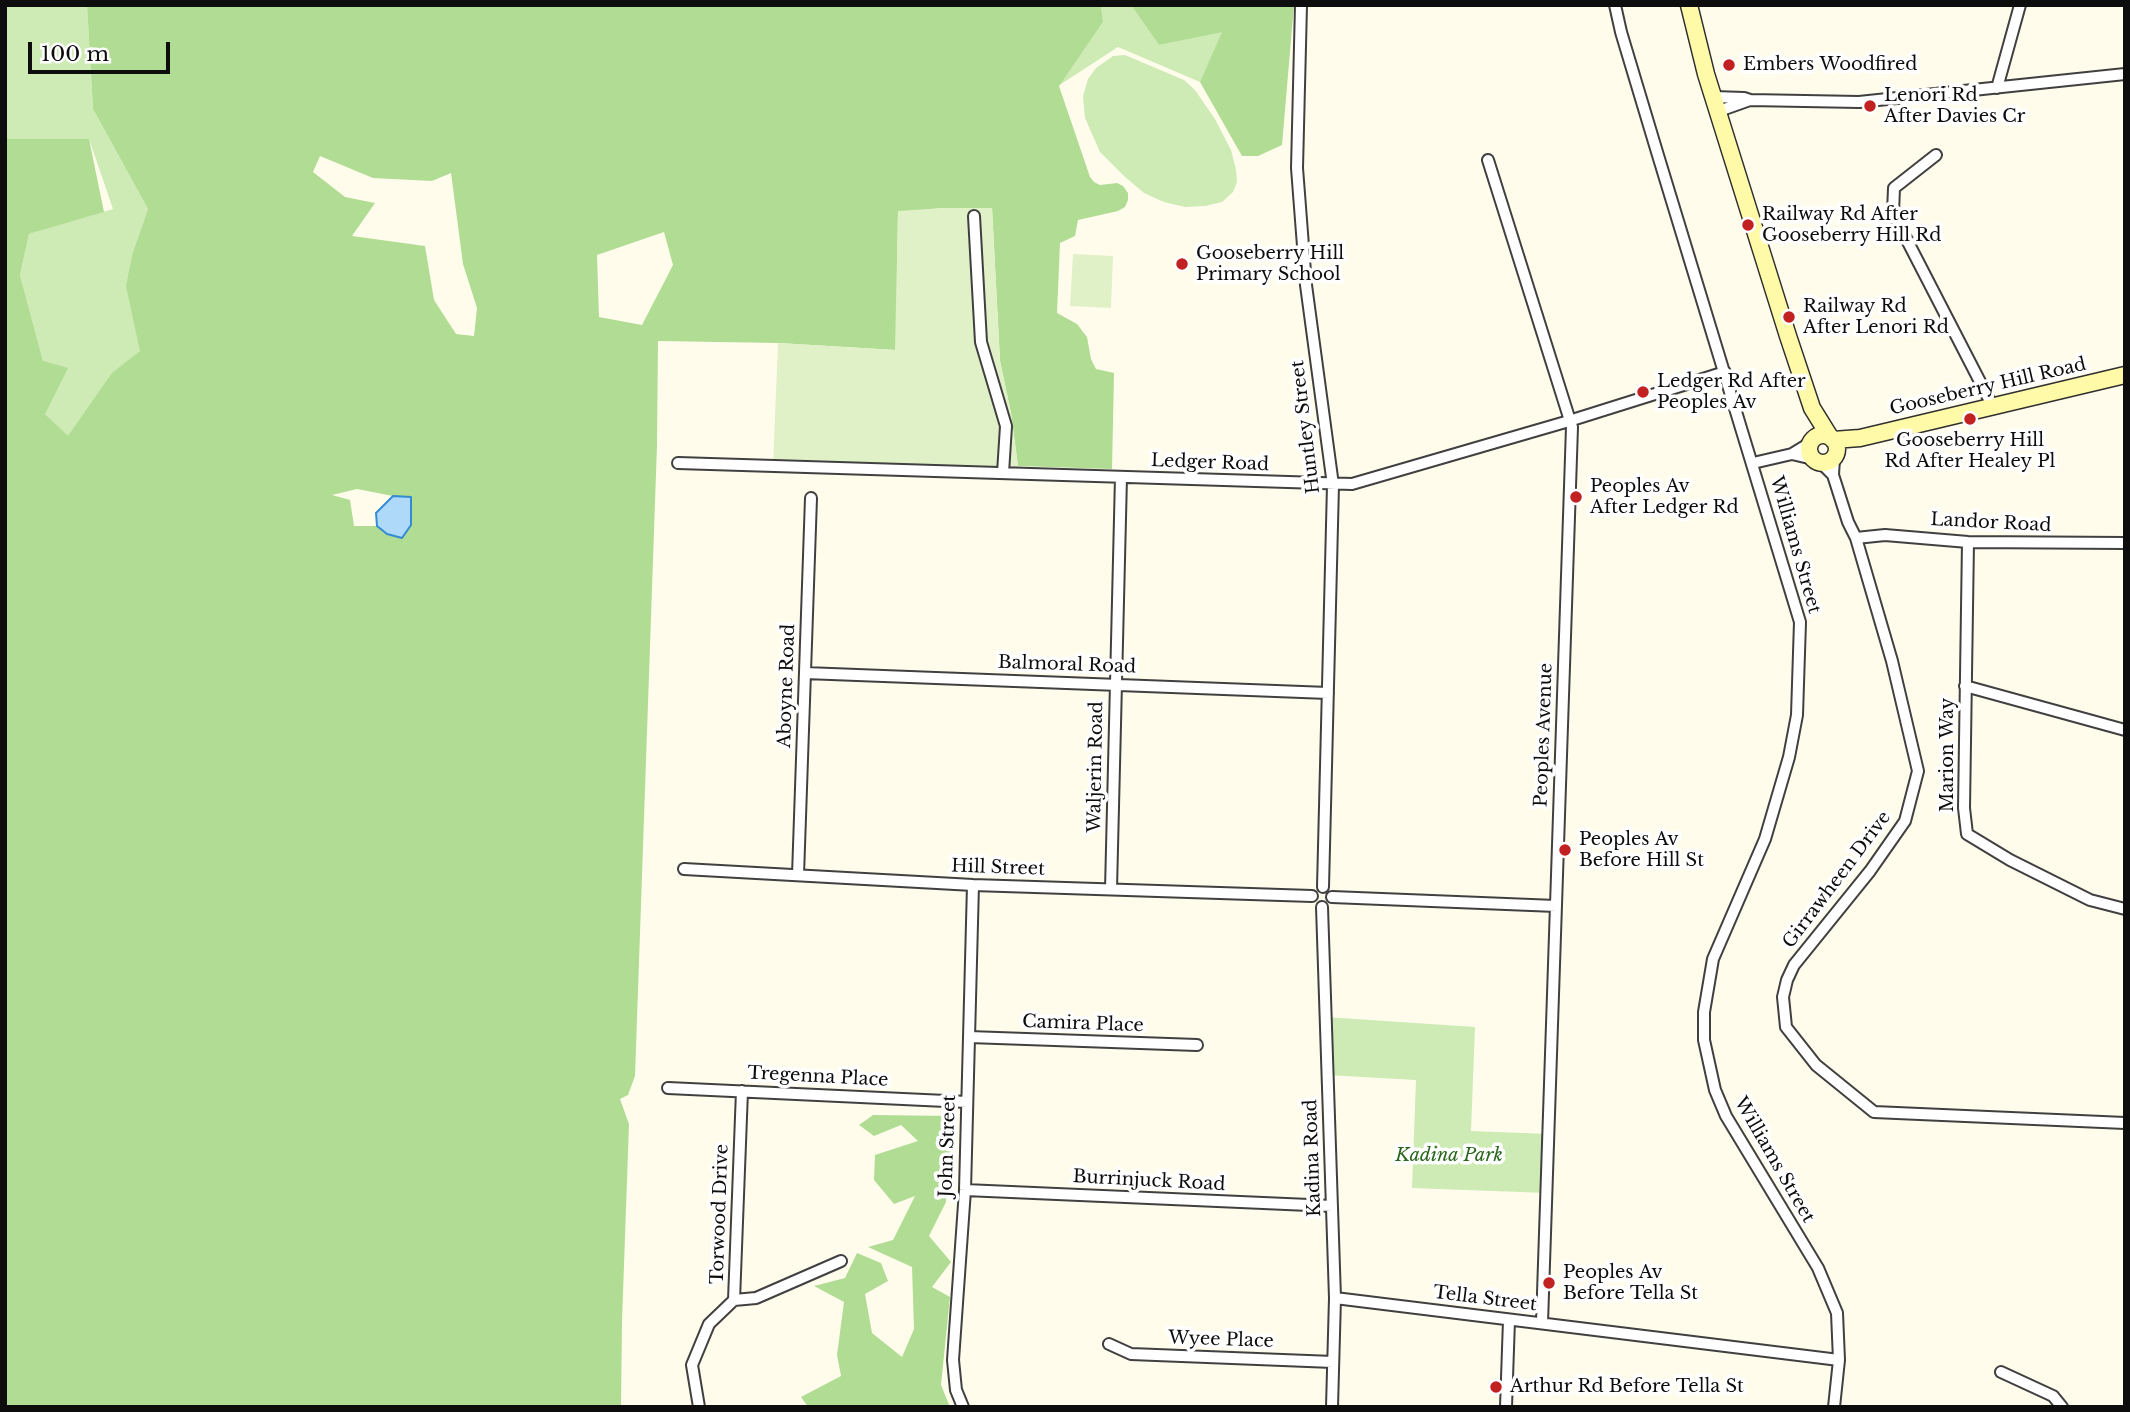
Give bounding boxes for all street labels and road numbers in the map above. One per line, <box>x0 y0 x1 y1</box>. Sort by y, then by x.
street label: Gooseberry Hill Road <box>1888 354 2088 420</box>
street label: Huntley Street <box>1287 359 1325 495</box>
street label: Ledger Road <box>1151 450 1269 476</box>
street label: Williams Street <box>1765 474 1825 616</box>
street label: Landor Road <box>1930 509 2052 537</box>
street label: Aboyne Road <box>774 623 800 749</box>
street label: Balmoral Road <box>998 652 1136 678</box>
street label: Peoples Avenue <box>1531 663 1557 807</box>
street label: Marion Way <box>1937 698 1959 812</box>
street label: Waljerin Road <box>1084 701 1108 833</box>
street label: Girrawheen Drive <box>1778 807 1896 953</box>
street label: Hill Street <box>951 856 1045 880</box>
street label: Camira Place <box>1022 1011 1144 1037</box>
street label: Tregenna Place <box>747 1063 889 1091</box>
street label: Williams Street <box>1729 1093 1819 1227</box>
street label: John Street <box>935 1094 961 1198</box>
street label: Kadina Road <box>1300 1099 1326 1217</box>
street label: Torwood Drive <box>707 1144 733 1284</box>
street label: Burrinjuck Road <box>1072 1166 1226 1196</box>
street label: Tella Street <box>1432 1282 1538 1316</box>
street label: Wyee Place <box>1168 1327 1274 1353</box>

